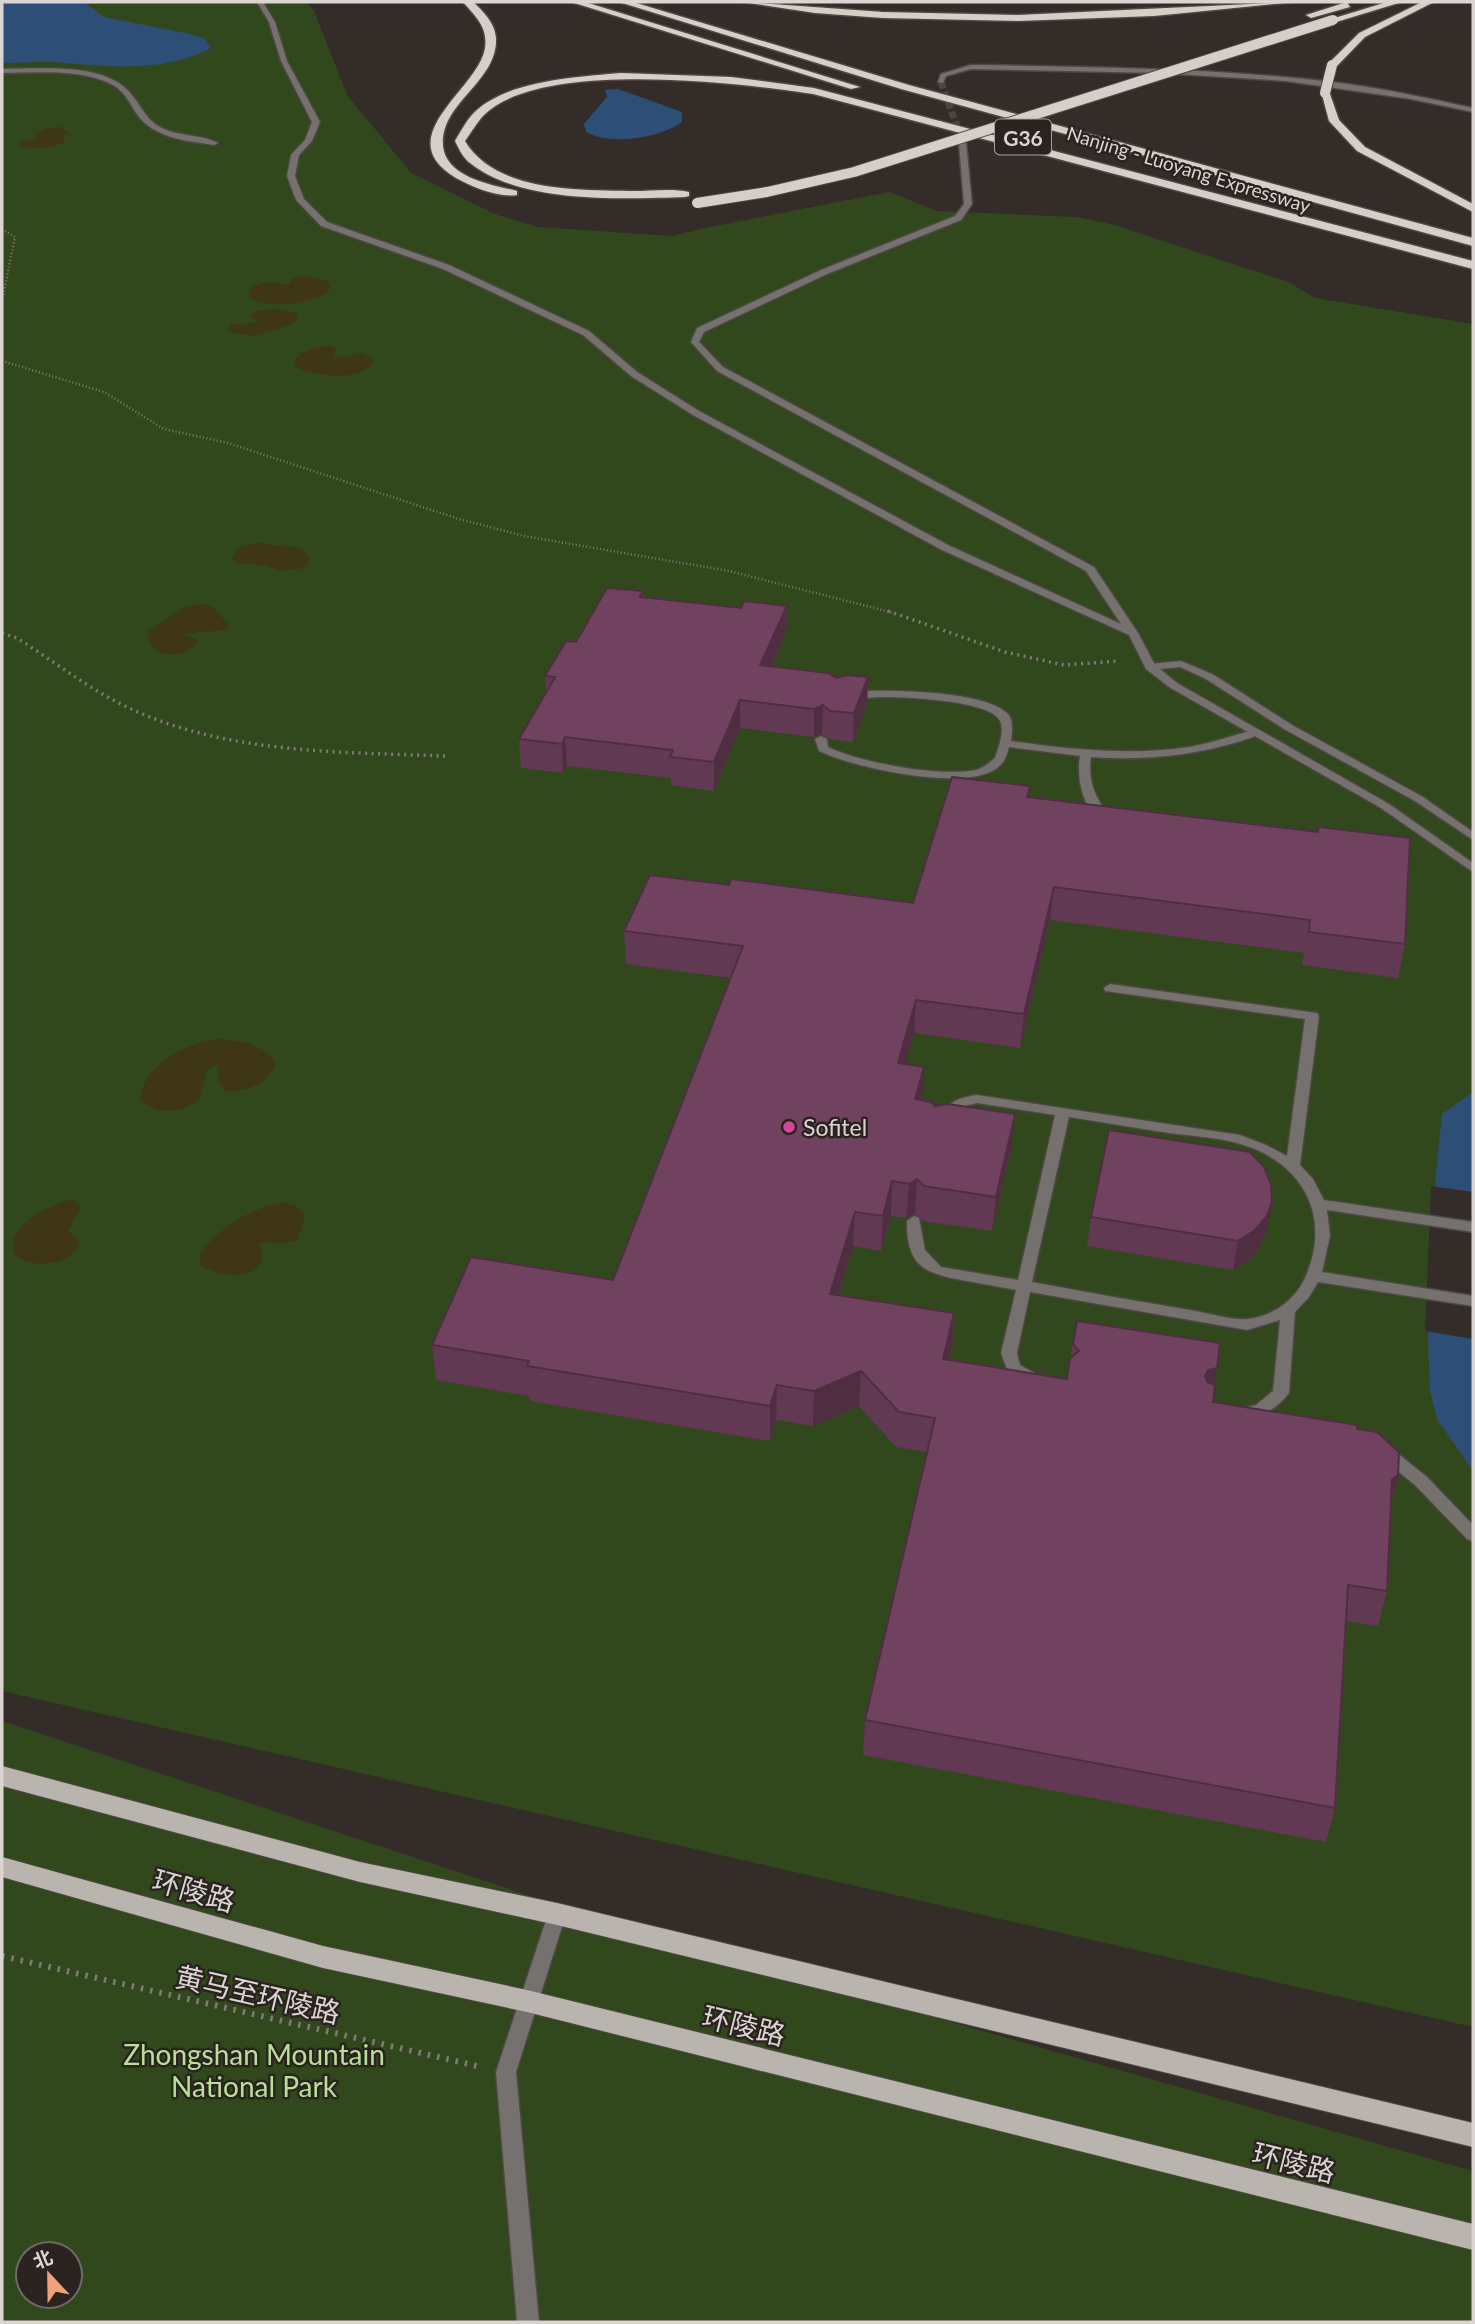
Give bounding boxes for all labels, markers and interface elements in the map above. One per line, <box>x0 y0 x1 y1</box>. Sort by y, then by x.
road number: G36 <box>995 120 1051 154</box>
street label: Nanjing - Luoyang Expressway <box>1065 121 1314 217</box>
place label: Sofitel <box>803 1113 867 1141</box>
marker: Sofitel <box>781 1119 797 1135</box>
street label: 环陵路 <box>149 1862 239 1918</box>
street label: 黄马至环陵路 <box>172 1959 344 2029</box>
street label: 环陵路 <box>699 1998 789 2052</box>
park label: Zhongshan Mountain National Park <box>123 2037 385 2103</box>
street label: 环陵路 <box>1249 2135 1339 2189</box>
north arrow <box>14 2240 84 2310</box>
text: 北 <box>29 2245 56 2273</box>

